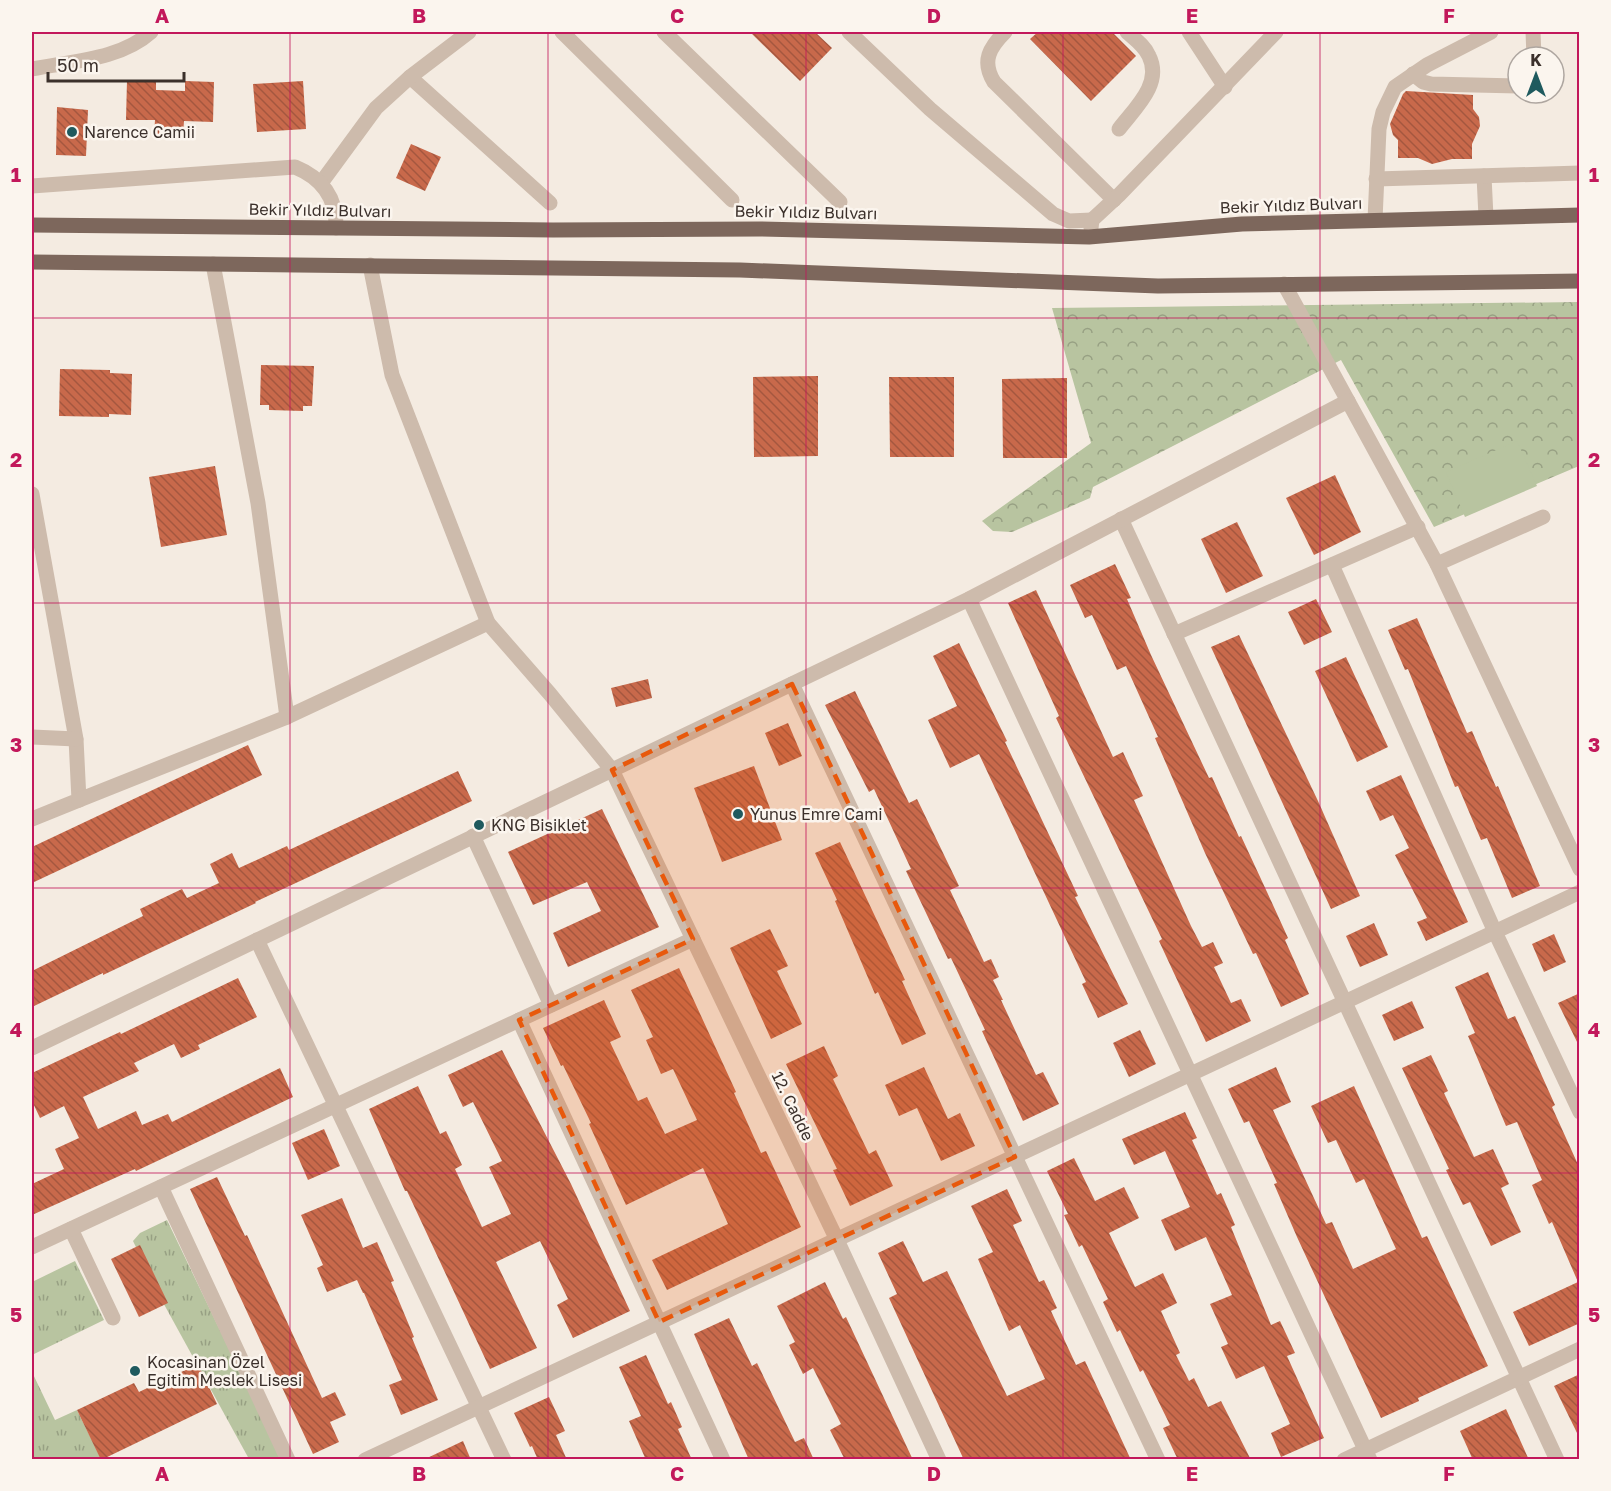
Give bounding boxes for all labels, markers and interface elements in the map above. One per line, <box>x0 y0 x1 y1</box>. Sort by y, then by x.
text: A <box>155 3 169 27</box>
text: B <box>412 3 426 27</box>
text: C <box>670 3 684 27</box>
text: D <box>927 3 941 27</box>
text: E <box>1186 3 1198 27</box>
text: F <box>1443 3 1455 27</box>
scale bar <box>48 45 184 83</box>
north arrow <box>1506 45 1566 105</box>
text: K <box>1530 50 1542 70</box>
text: 50 m <box>57 54 99 76</box>
place label: Narence Camii <box>84 122 195 142</box>
marker: Narence Camii <box>65 125 79 139</box>
text: 1 <box>11 162 21 186</box>
text: 1 <box>1589 162 1599 186</box>
street label: Bekir Yıldız Bulvarı <box>1219 193 1363 217</box>
street label: Bekir Yıldız Bulvarı <box>249 199 391 221</box>
street label: Bekir Yıldız Bulvarı <box>735 201 877 223</box>
text: 2 <box>10 447 22 471</box>
text: 2 <box>1588 447 1600 471</box>
text: 3 <box>10 732 22 756</box>
text: 3 <box>1588 732 1600 756</box>
place label: Yunus Emre Cami <box>750 804 883 824</box>
marker: Yunus Emre Cami <box>731 807 745 821</box>
place label: KNG Bisiklet <box>491 815 587 835</box>
marker: KNG Bisiklet <box>472 818 486 832</box>
text: 4 <box>10 1017 22 1041</box>
text: 4 <box>1588 1017 1600 1041</box>
street label: 12. Cadde <box>768 1068 818 1144</box>
text: 5 <box>10 1302 22 1326</box>
text: 5 <box>1588 1302 1600 1326</box>
place label: Kocasinan Özel Eğitim Meslek Lisesi <box>147 1352 302 1390</box>
marker: Kocasinan Özel Eğitim Meslek Lisesi <box>128 1364 142 1378</box>
text: A <box>155 1461 169 1485</box>
text: B <box>412 1461 426 1485</box>
text: C <box>670 1461 684 1485</box>
text: D <box>927 1461 941 1485</box>
text: E <box>1186 1461 1198 1485</box>
text: F <box>1443 1461 1455 1485</box>

